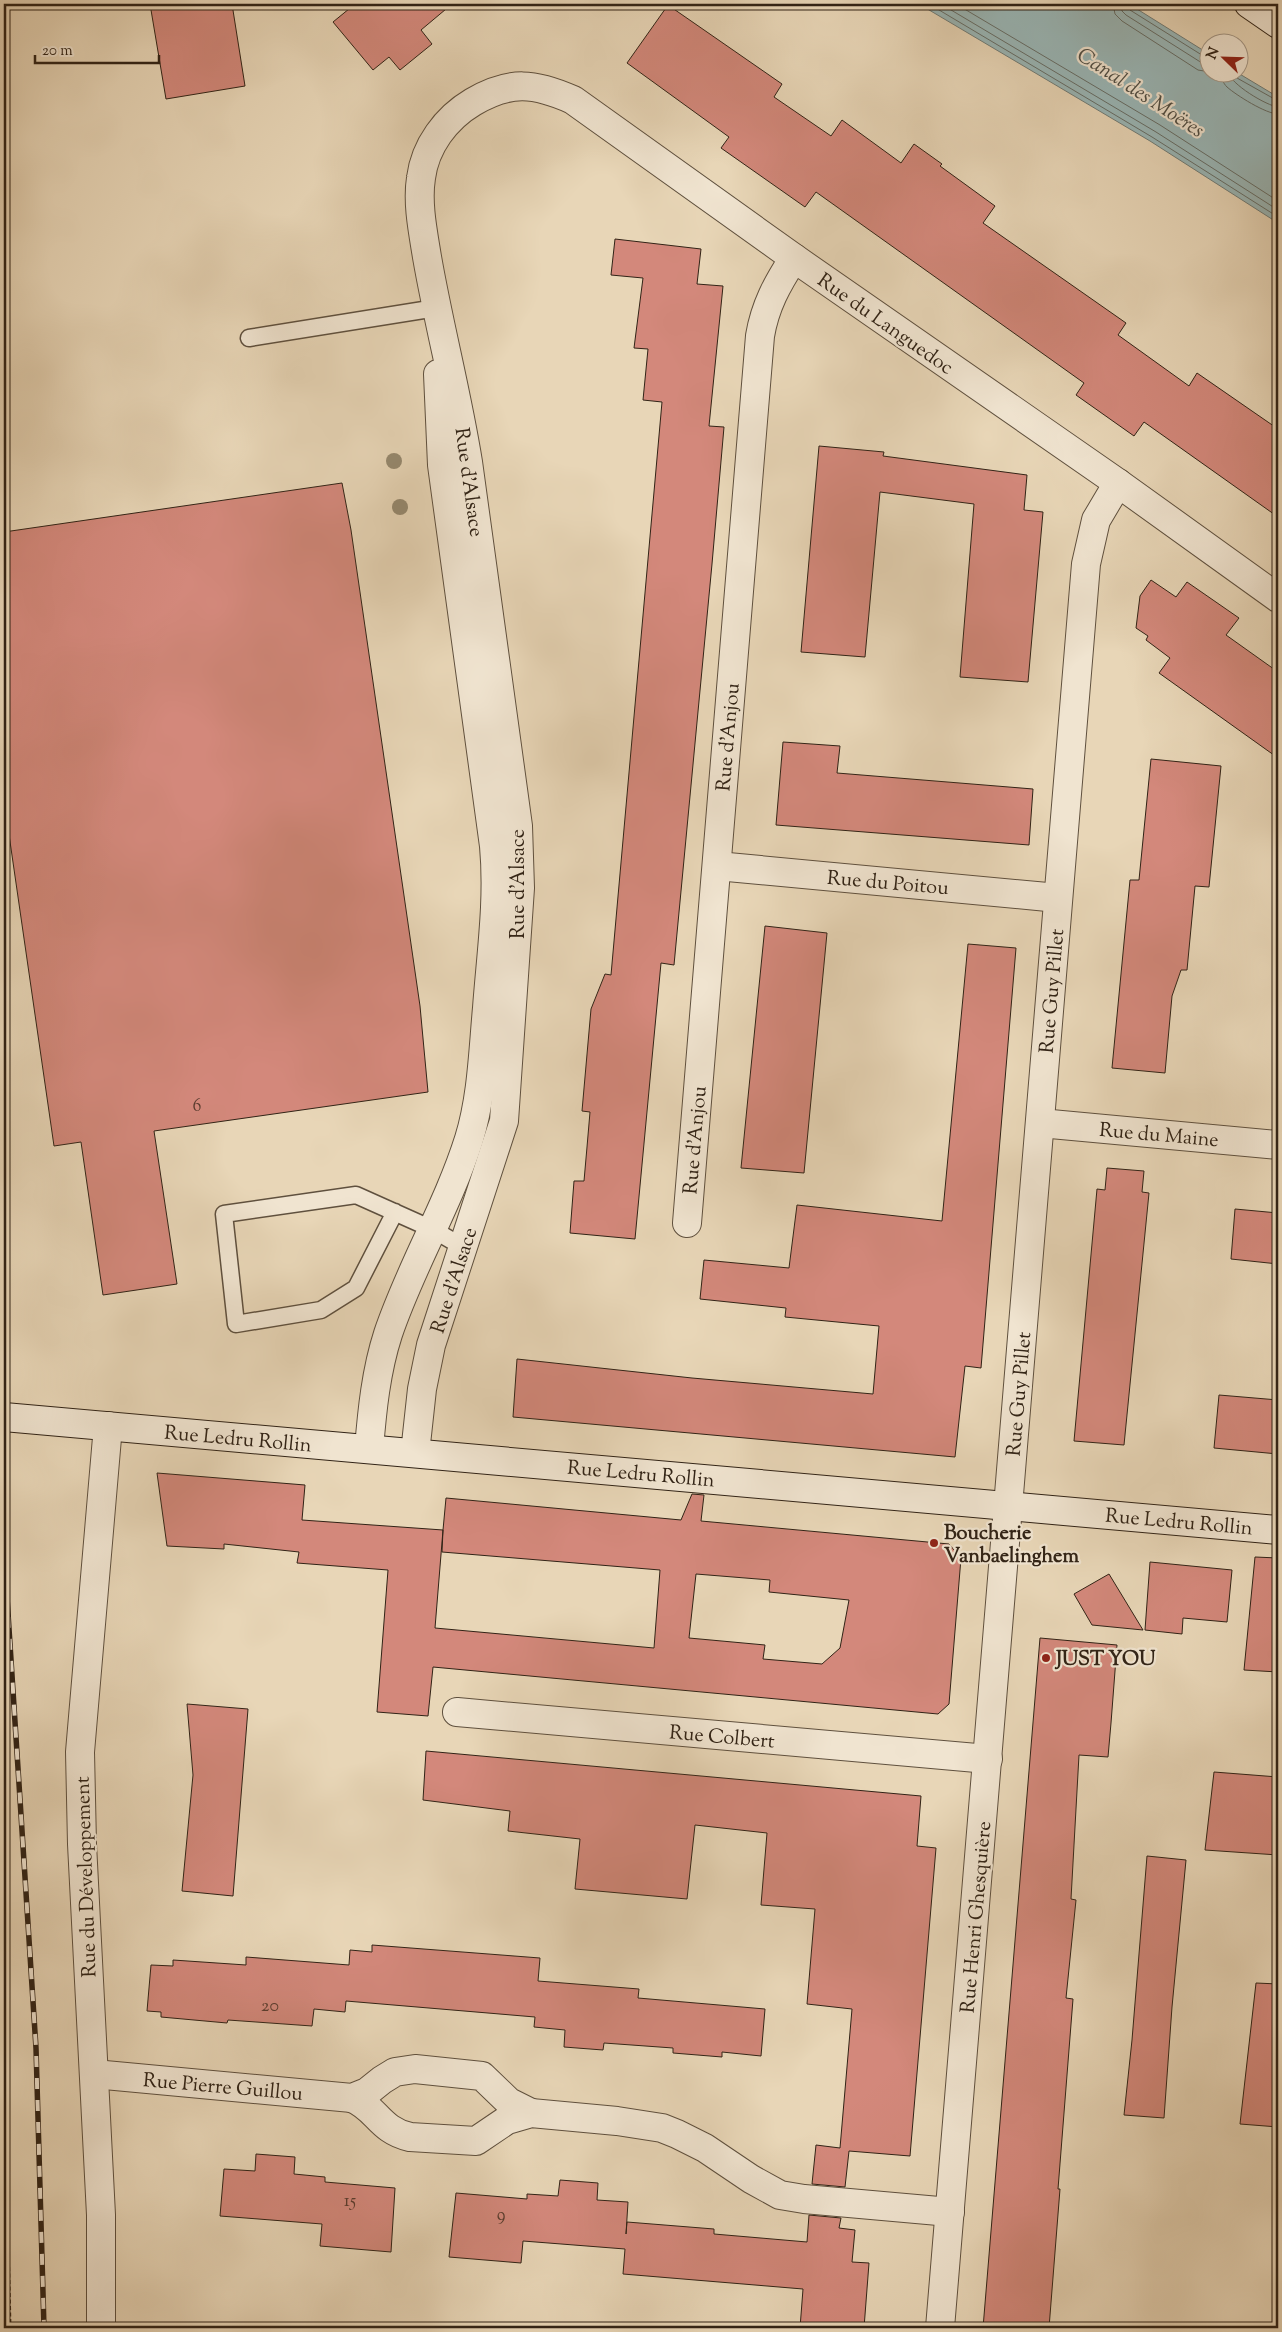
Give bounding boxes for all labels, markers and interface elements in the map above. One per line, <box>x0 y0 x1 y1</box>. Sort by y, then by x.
scale bar <box>35 32 159 64</box>
north arrow <box>1200 32 1250 82</box>
text: 20 m <box>42 41 73 62</box>
water label: Canal des Moëres <box>1070 41 1210 146</box>
text: N <box>1202 45 1225 63</box>
street label: Rue du Languedoc <box>811 267 959 383</box>
street label: Rue d'Alsace <box>446 426 490 539</box>
street label: Rue d'Anjou <box>710 681 749 793</box>
street label: Rue d'Alsace <box>505 829 534 939</box>
street label: Rue du Poitou <box>826 865 950 904</box>
street label: Rue Guy Pillet <box>1034 928 1073 1055</box>
street label: Rue d'Anjou <box>677 1084 716 1196</box>
house number: 6 <box>193 1094 202 1120</box>
street label: Rue du Maine <box>1098 1117 1220 1156</box>
street label: Rue d'Alsace <box>425 1224 486 1338</box>
street label: Rue Guy Pillet <box>1001 1331 1040 1458</box>
street label: Rue Ledru Rollin <box>163 1420 313 1461</box>
street label: Rue Ledru Rollin <box>566 1455 716 1496</box>
street label: Rue Ledru Rollin <box>1104 1503 1254 1544</box>
place label: Boucherie Vanbaelinghem <box>944 1520 1079 1572</box>
marker: Boucherie Vanbaelinghem <box>928 1537 940 1549</box>
place label: JUST YOU <box>1054 1646 1156 1675</box>
marker: JUST YOU <box>1040 1652 1052 1664</box>
street label: Rue Colbert <box>668 1719 776 1758</box>
street label: Rue du Développement <box>69 1776 106 1978</box>
street label: Rue Henri Ghesquière <box>955 1820 1000 2014</box>
house number: 20 <box>261 1994 279 2020</box>
street label: Rue Pierre Guillou <box>142 2067 304 2110</box>
house number: 15 <box>344 2189 356 2215</box>
house number: 9 <box>497 2203 506 2229</box>

